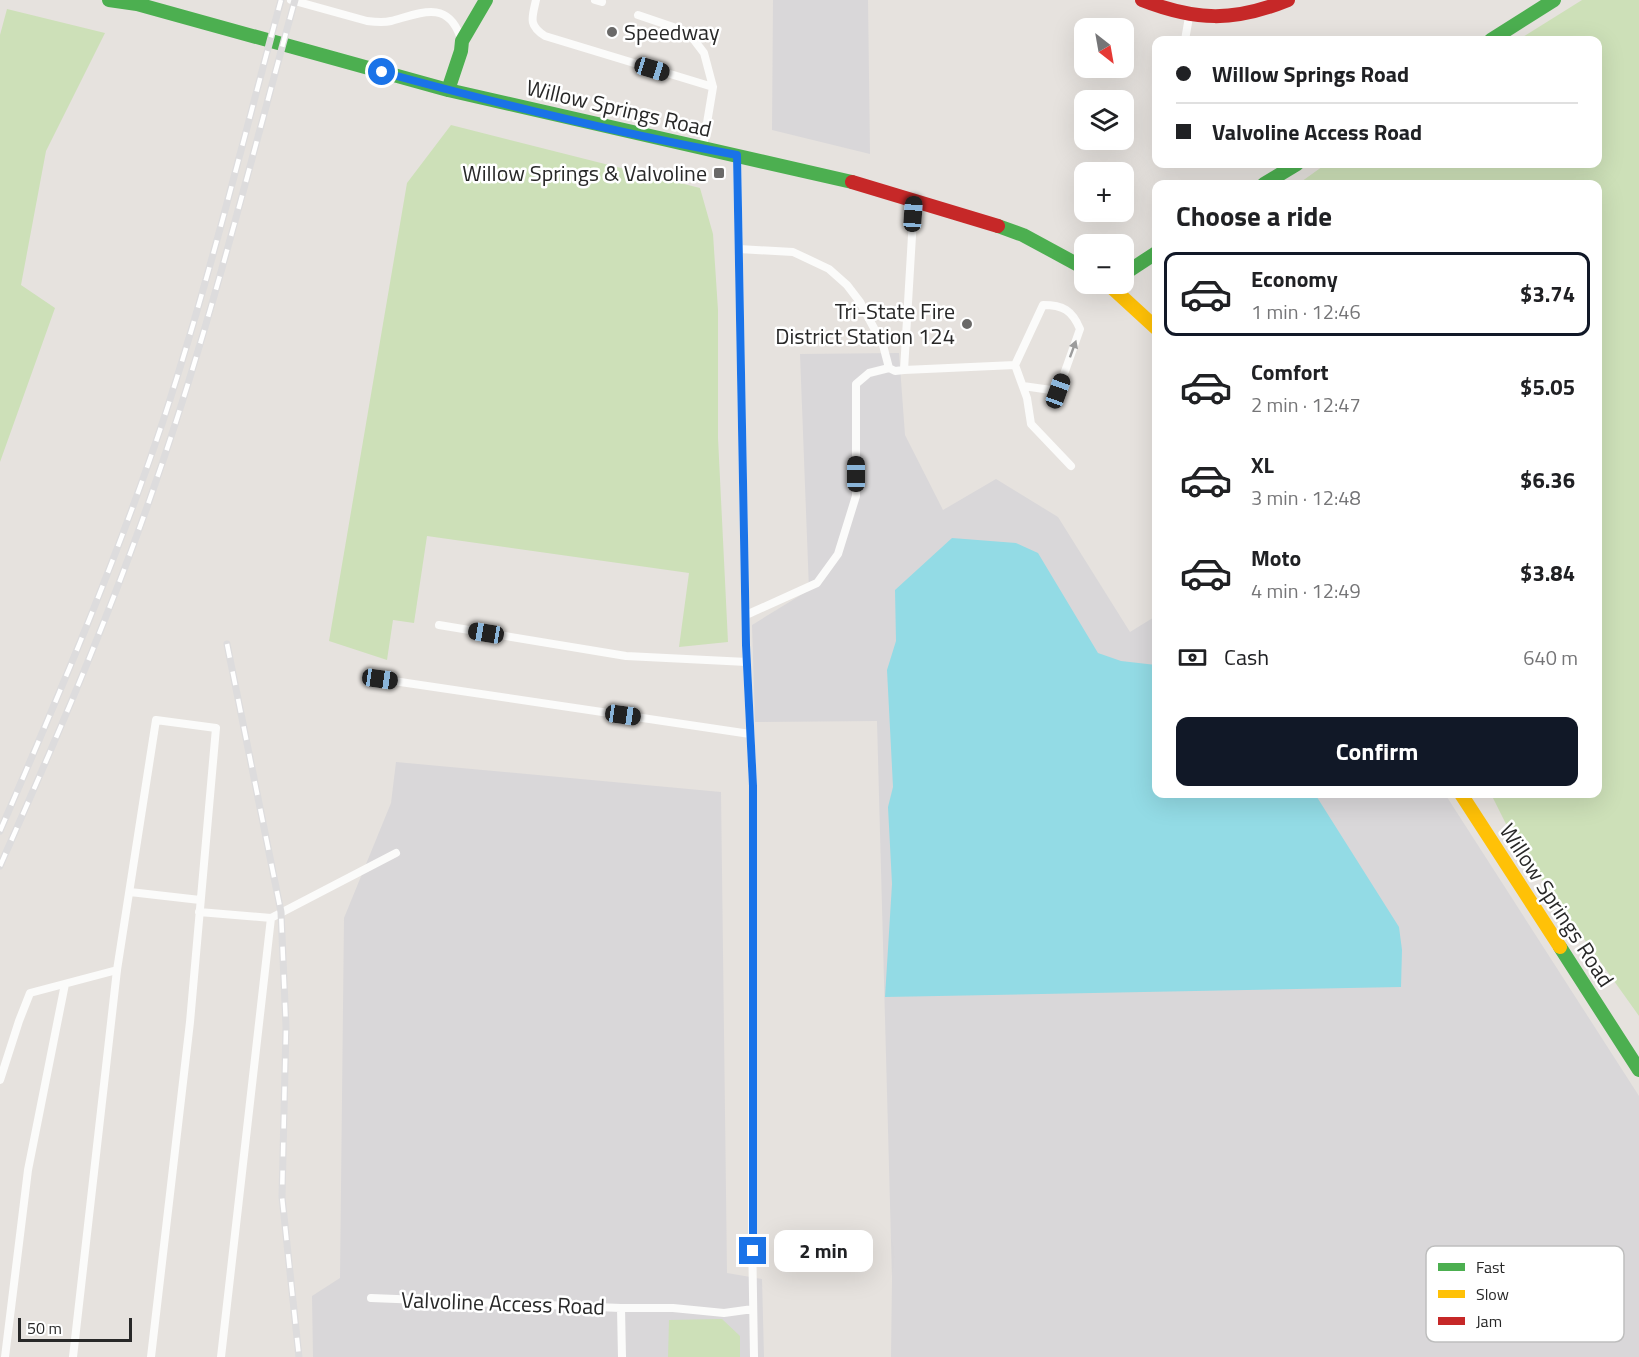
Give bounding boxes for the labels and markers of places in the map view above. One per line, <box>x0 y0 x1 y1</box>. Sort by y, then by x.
place label: Speedway <box>624 15 720 49</box>
marker: Speedway <box>605 25 619 39</box>
place label: Willow Springs & Valvoline <box>462 156 707 190</box>
marker: Willow Springs & Valvoline <box>712 166 726 180</box>
place label: Tri-State Fire District Station 124 <box>775 294 955 353</box>
marker: Tri-State Fire District Station 124 <box>960 317 974 331</box>

